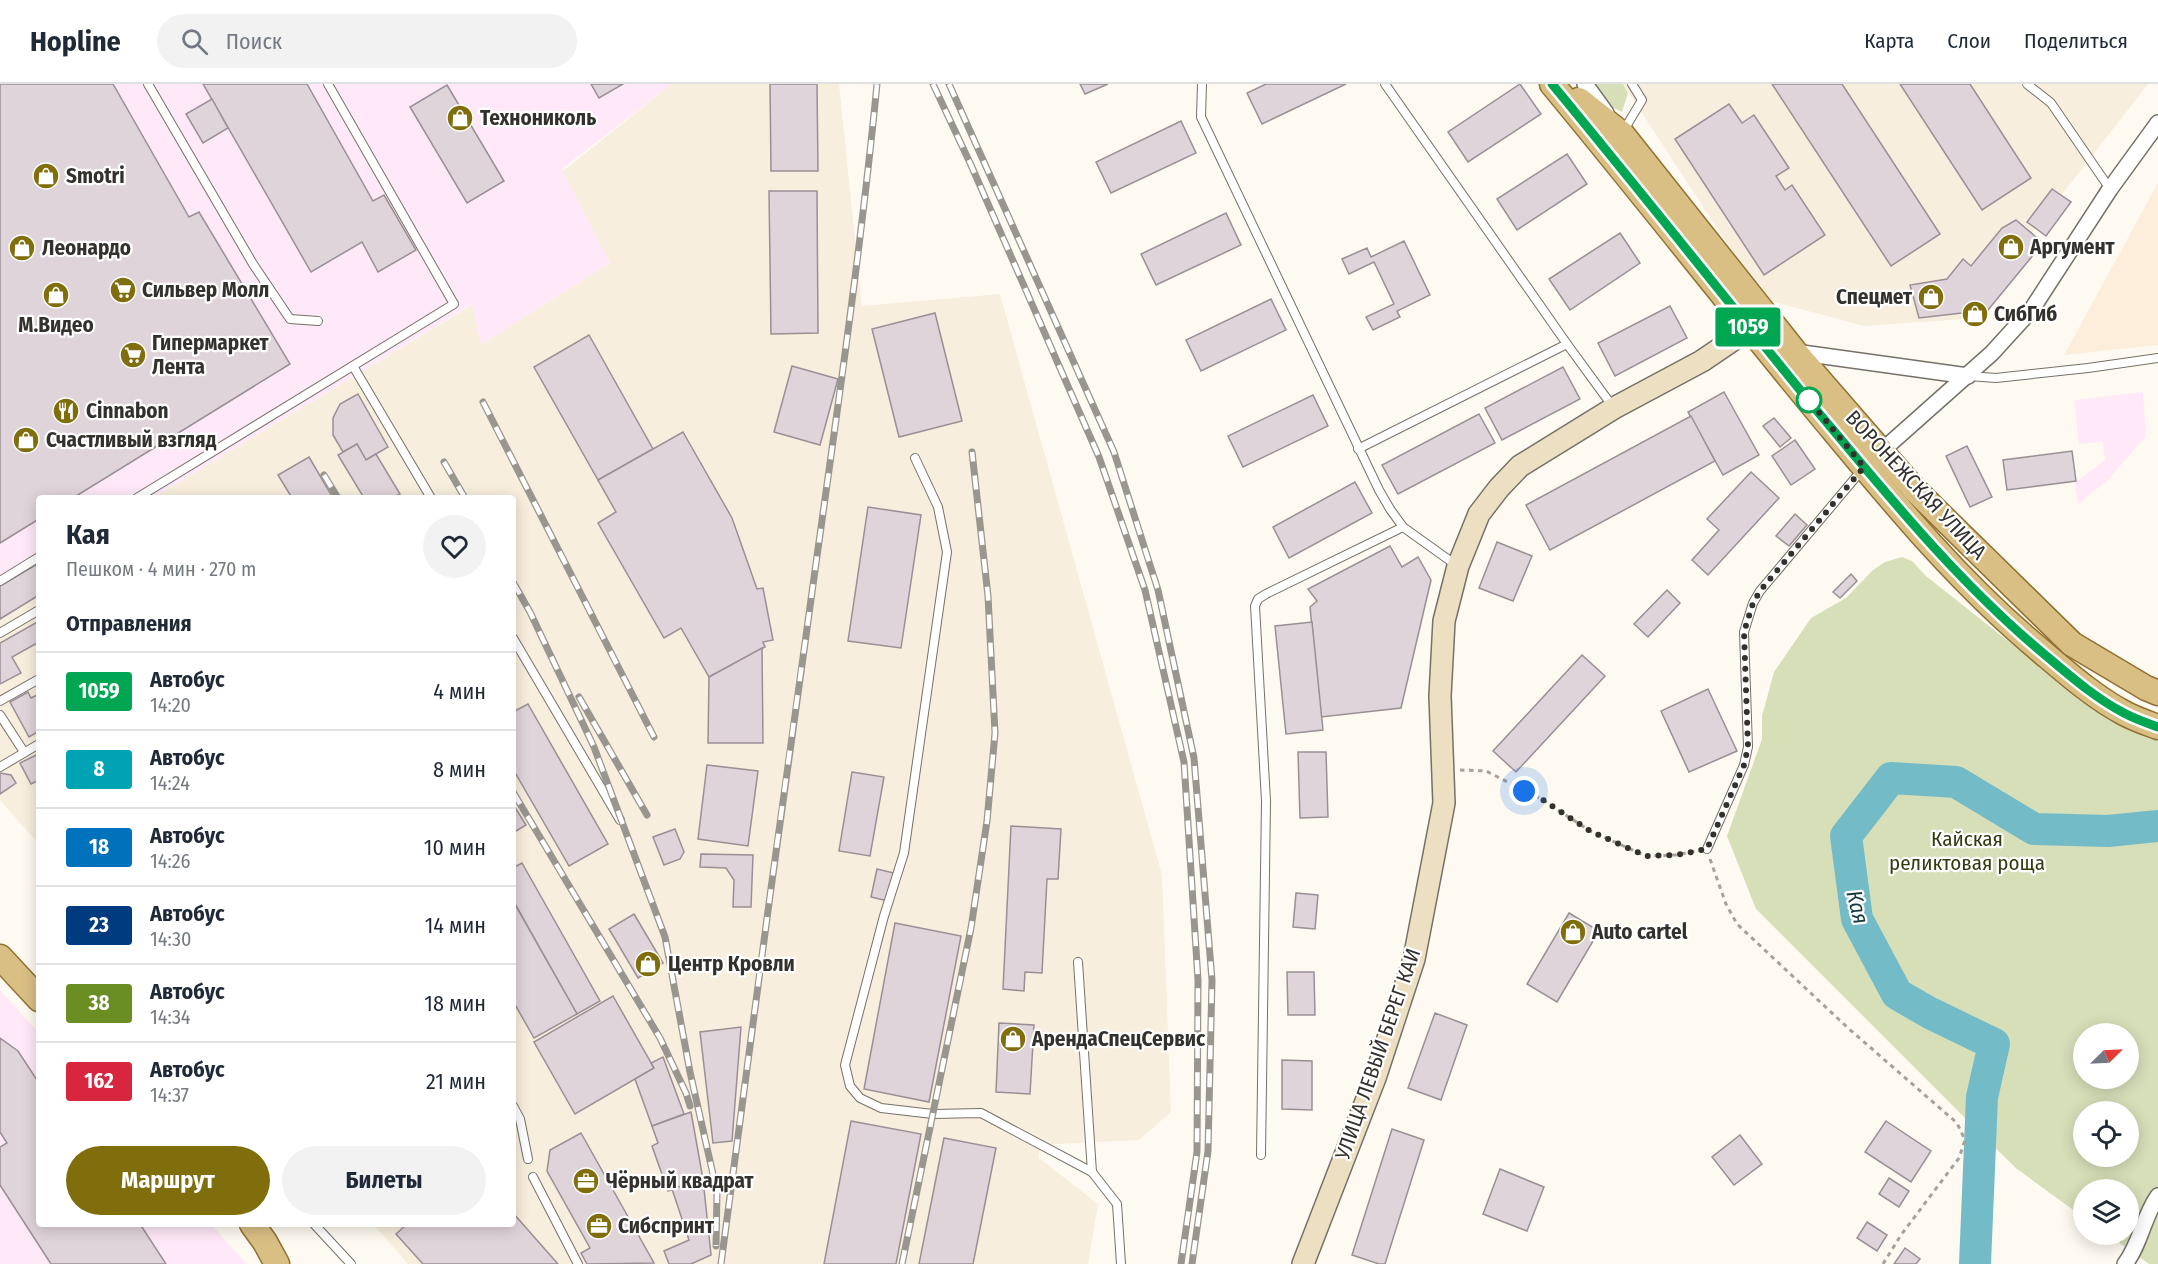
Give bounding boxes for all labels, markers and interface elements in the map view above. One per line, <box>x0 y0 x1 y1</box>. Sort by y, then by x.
search box <box>157 14 577 68</box>
text: Hopline <box>30 25 121 58</box>
icon: search <box>178 25 211 58</box>
text: Поиск <box>226 28 282 55</box>
text: Карта <box>1864 28 1914 54</box>
text: Слои <box>1947 28 1991 54</box>
text: Поделиться <box>2024 28 2128 54</box>
shop icon: Технониколь <box>445 103 475 133</box>
place label: Технониколь <box>480 105 596 131</box>
shop icon: Smotri <box>31 161 61 191</box>
place label: Smotri <box>66 163 125 189</box>
shop icon: Аргумент <box>1996 232 2026 262</box>
shop icon: Леонардо <box>7 233 37 263</box>
place label: Аргумент <box>2029 234 2116 260</box>
place label: Леонардо <box>42 235 131 261</box>
supermarket icon: Сильвер Молл <box>108 275 138 305</box>
place label: Сильвер Молл <box>142 277 269 303</box>
shop icon: М.Видео <box>41 280 71 310</box>
shop icon: Спецмет <box>1916 282 1946 312</box>
place label: Спецмет <box>1836 284 1913 310</box>
shop icon: СибГиб <box>1960 299 1990 329</box>
place label: СибГиб <box>1994 301 2057 327</box>
line badge: 1059 <box>1706 308 1790 346</box>
place label: М.Видео <box>18 312 94 338</box>
text: 1059 <box>1727 314 1769 340</box>
place label: Гипермаркет Лента <box>152 330 270 380</box>
supermarket icon: Гипермаркет Лента <box>118 340 148 370</box>
unlabelled marker <box>1796 387 1822 413</box>
restaurant icon: Cinnabon <box>51 396 81 426</box>
place label: Cinnabon <box>86 398 169 424</box>
street label: ВОРОНЕЖСКАЯ УЛИЦА <box>1840 405 1992 565</box>
shop icon: Счастливый взгляд <box>11 425 41 455</box>
place label: Счастливый взгляд <box>46 427 217 453</box>
button: heart <box>423 515 486 578</box>
text: Кая <box>66 518 110 551</box>
text: Пешком · 4 мин · 270 m <box>66 557 256 581</box>
text: Отправления <box>66 610 192 637</box>
text: Автобус <box>150 666 225 693</box>
text: 1059 <box>78 678 120 704</box>
text: 4 мин <box>433 678 486 705</box>
text: 14:20 <box>150 693 191 717</box>
text: Автобус <box>150 744 225 771</box>
text: 8 <box>93 756 105 782</box>
text: 8 мин <box>433 756 486 783</box>
text: 14:24 <box>150 771 190 795</box>
your location <box>1509 776 1539 806</box>
text: Автобус <box>150 822 225 849</box>
park label: Кайская реликтовая роща <box>1889 826 2045 876</box>
text: 18 <box>89 834 109 860</box>
text: 10 мин <box>424 834 486 861</box>
text: 14:26 <box>150 849 190 873</box>
water label: Кая <box>1840 887 1875 927</box>
text: Автобус <box>150 900 225 927</box>
text: 23 <box>89 912 109 938</box>
text: 14 мин <box>425 912 486 939</box>
shop icon: Auto cartel <box>1558 917 1588 947</box>
place label: Auto cartel <box>1591 919 1688 945</box>
text: 14:30 <box>150 927 191 951</box>
street label: УЛИЦА ЛЕВЫЙ БЕРЕГ КАИ <box>1329 945 1426 1164</box>
shop icon: Центр Кровли <box>633 949 663 979</box>
place label: Центр Кровли <box>668 951 795 977</box>
text: Автобус <box>150 978 225 1005</box>
text: 38 <box>88 990 110 1016</box>
text: 18 мин <box>424 990 486 1017</box>
text: 14:34 <box>150 1005 191 1029</box>
north arrow <box>2073 1023 2139 1089</box>
map controls <box>2073 1023 2139 1245</box>
shop icon: АрендаСпецСервис <box>998 1024 1028 1054</box>
place label: АрендаСпецСервис <box>1031 1026 1206 1052</box>
text: Автобус <box>150 1056 225 1083</box>
text: 162 <box>84 1068 114 1094</box>
text: 21 мин <box>426 1068 486 1095</box>
text: 14:37 <box>150 1083 189 1107</box>
button: locate <box>2073 1101 2139 1167</box>
button: Маршрут <box>66 1146 270 1215</box>
button: Билеты <box>282 1146 486 1215</box>
office icon: Чёрный квадрат <box>571 1166 601 1196</box>
place label: Чёрный квадрат <box>606 1168 755 1194</box>
button: layers <box>2073 1179 2139 1245</box>
office icon: Сибспринт <box>584 1211 614 1241</box>
place label: Сибспринт <box>618 1213 715 1239</box>

